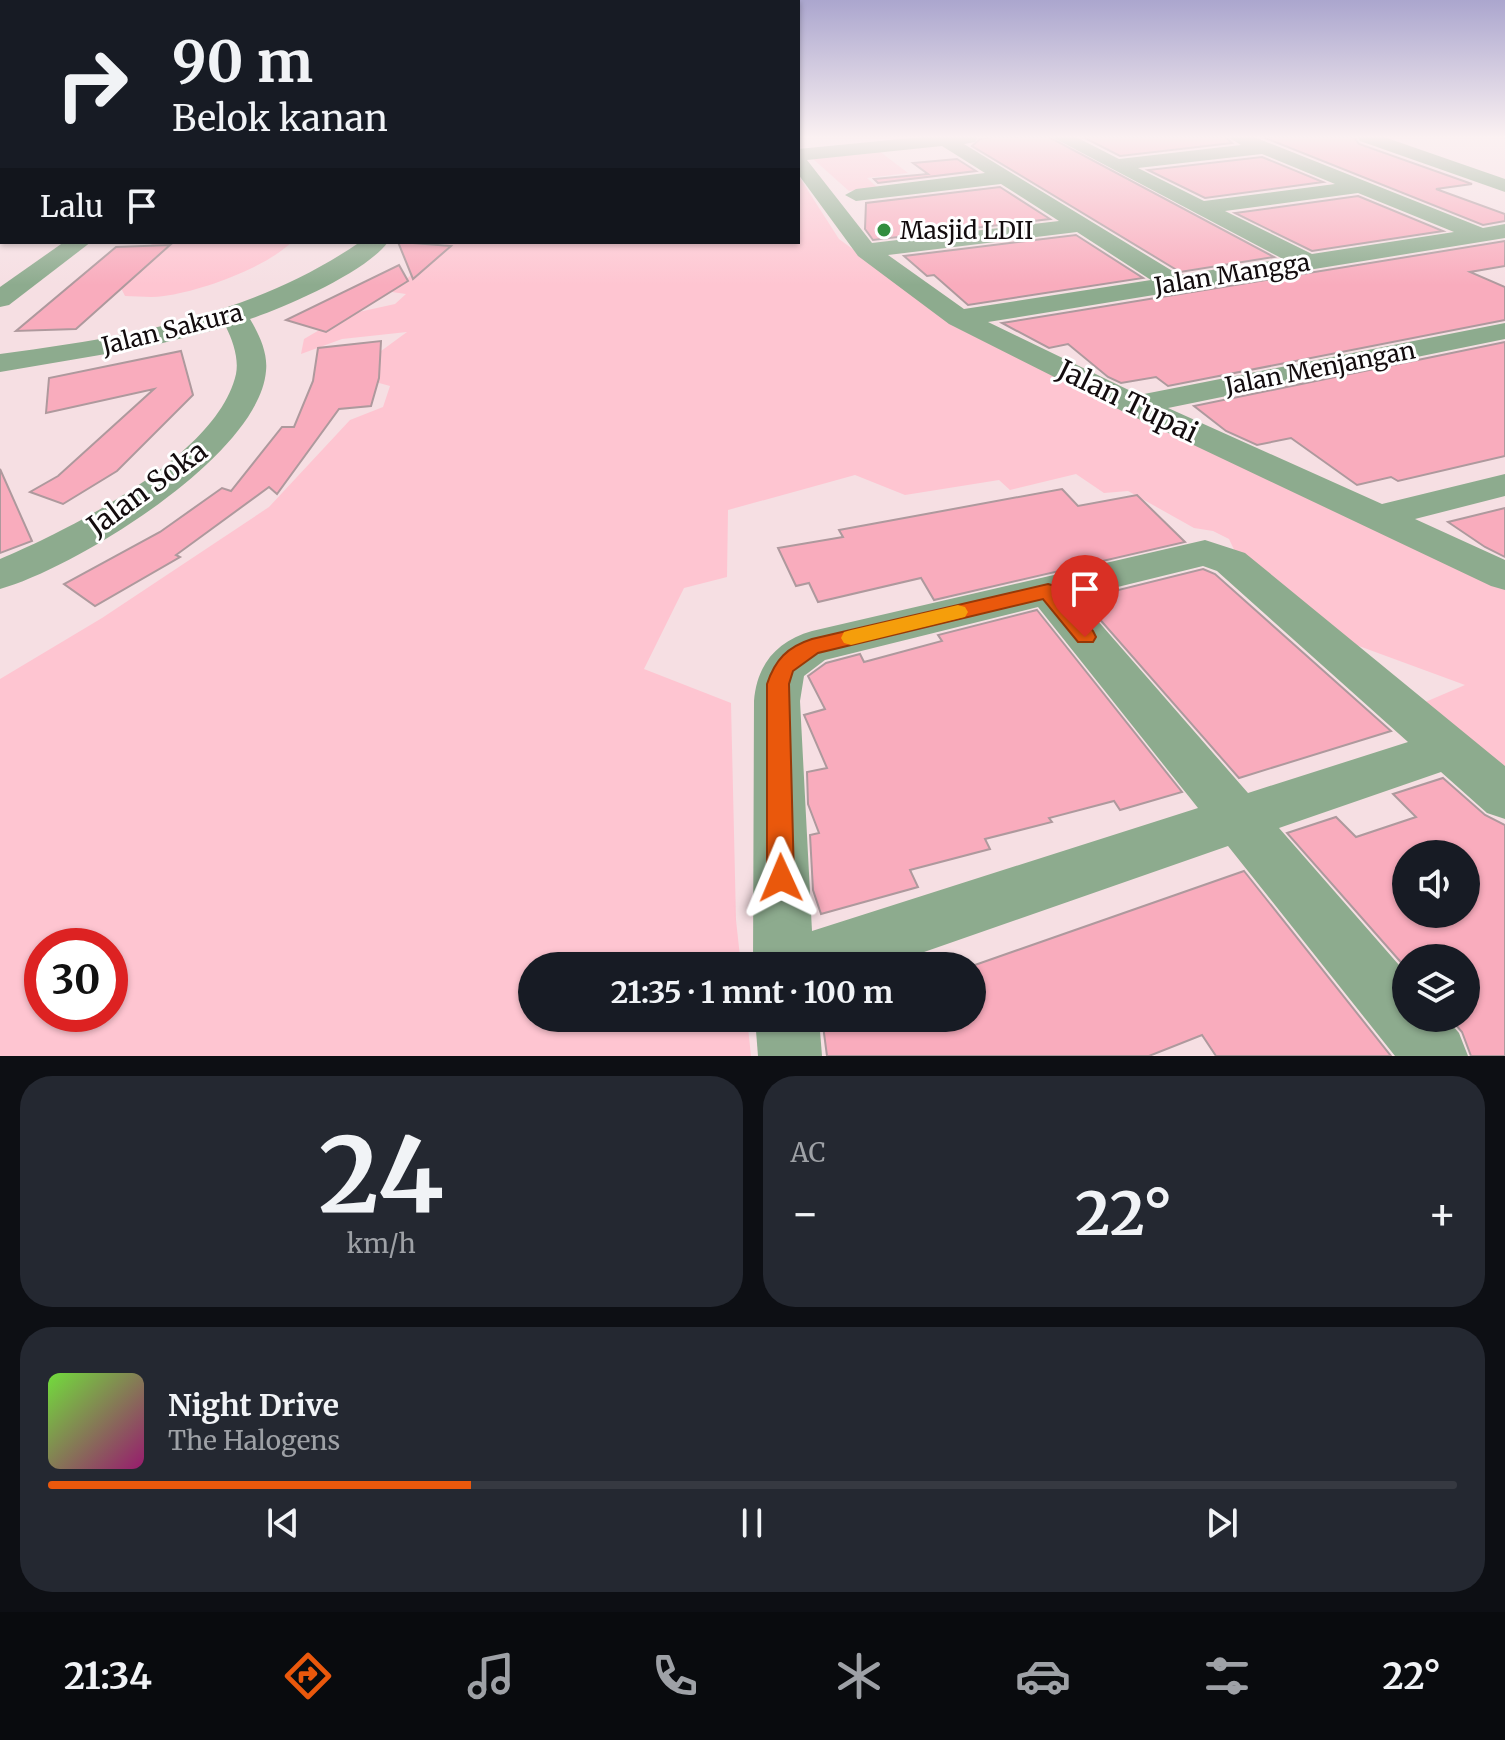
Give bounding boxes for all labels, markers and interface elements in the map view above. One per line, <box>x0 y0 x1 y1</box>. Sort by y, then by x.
text: 90 m <box>172 27 313 97</box>
icon: right <box>40 32 144 136</box>
text: Belok kanan <box>172 96 388 141</box>
icon: arrive <box>120 184 164 228</box>
text: Lalu <box>40 187 104 225</box>
place label: Masjid LDII <box>900 215 1033 246</box>
marker: Masjid LDII <box>875 221 893 239</box>
street label: Jalan Mangga <box>1151 246 1312 302</box>
street label: Jalan Sakura <box>97 296 246 362</box>
street label: Jalan Menjangan <box>1221 334 1418 402</box>
street label: Jalan Tupai <box>1051 351 1204 450</box>
street label: Jalan Soka <box>79 432 214 544</box>
pin <box>1051 555 1119 637</box>
icon: arrive <box>1063 567 1107 611</box>
position arrow <box>739 836 823 920</box>
map controls <box>1392 840 1480 1032</box>
button: sound <box>1392 840 1480 928</box>
speed limit sign: 30 <box>24 928 128 1032</box>
button: layers <box>1392 944 1480 1032</box>
text: 21:35 · 1 mnt · 100 m <box>611 973 893 1011</box>
text: 24 <box>319 1110 444 1240</box>
text: AC <box>791 1136 825 1169</box>
text: 22° <box>1075 1176 1172 1251</box>
text: − <box>791 1186 820 1241</box>
text: + <box>1428 1186 1457 1241</box>
text: km/h <box>347 1227 416 1260</box>
text: Night Drive <box>168 1386 339 1424</box>
text: The Halogens <box>168 1424 340 1457</box>
icon: previous <box>261 1501 305 1545</box>
icon: pause <box>730 1501 774 1545</box>
icon: next <box>1200 1501 1244 1545</box>
icon: directions <box>280 1648 336 1704</box>
icon: music <box>463 1648 519 1704</box>
icon: phone <box>647 1648 703 1704</box>
icon: climate <box>831 1648 887 1704</box>
icon: car <box>1015 1648 1071 1704</box>
icon: filters <box>1199 1648 1255 1704</box>
text: 21:34 <box>64 1654 152 1699</box>
text: 22° <box>1383 1654 1441 1699</box>

